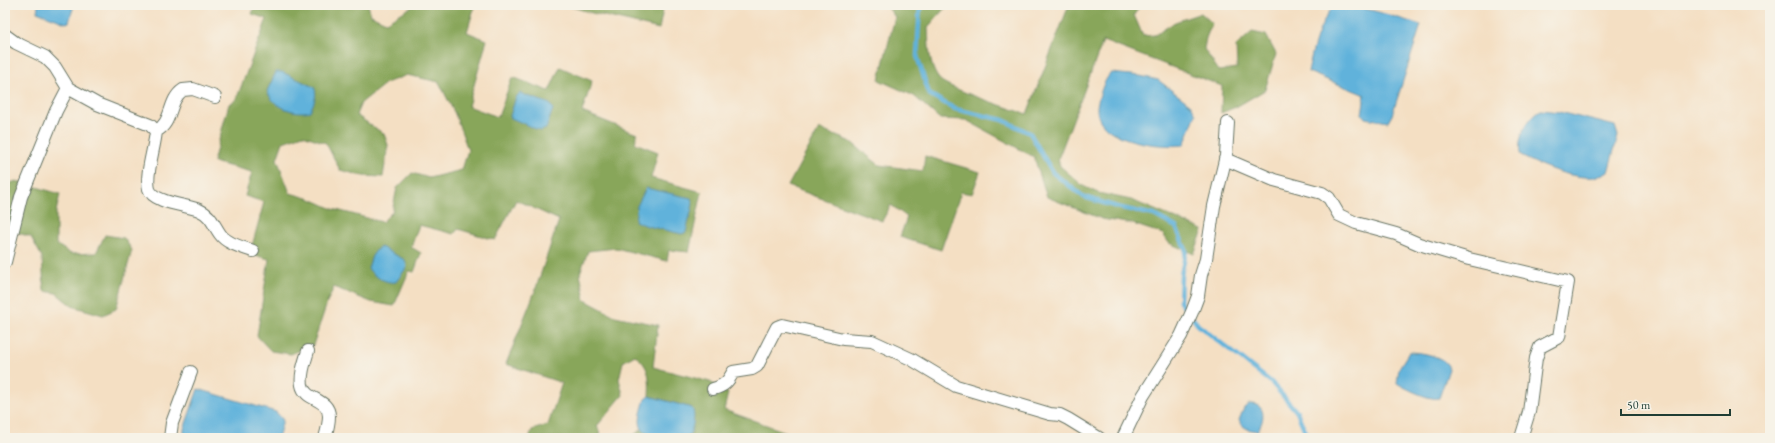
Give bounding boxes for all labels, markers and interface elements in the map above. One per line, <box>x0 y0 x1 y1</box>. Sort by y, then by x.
scale bar <box>1621 391 1730 417</box>
text: 50 m <box>1627 397 1651 413</box>

